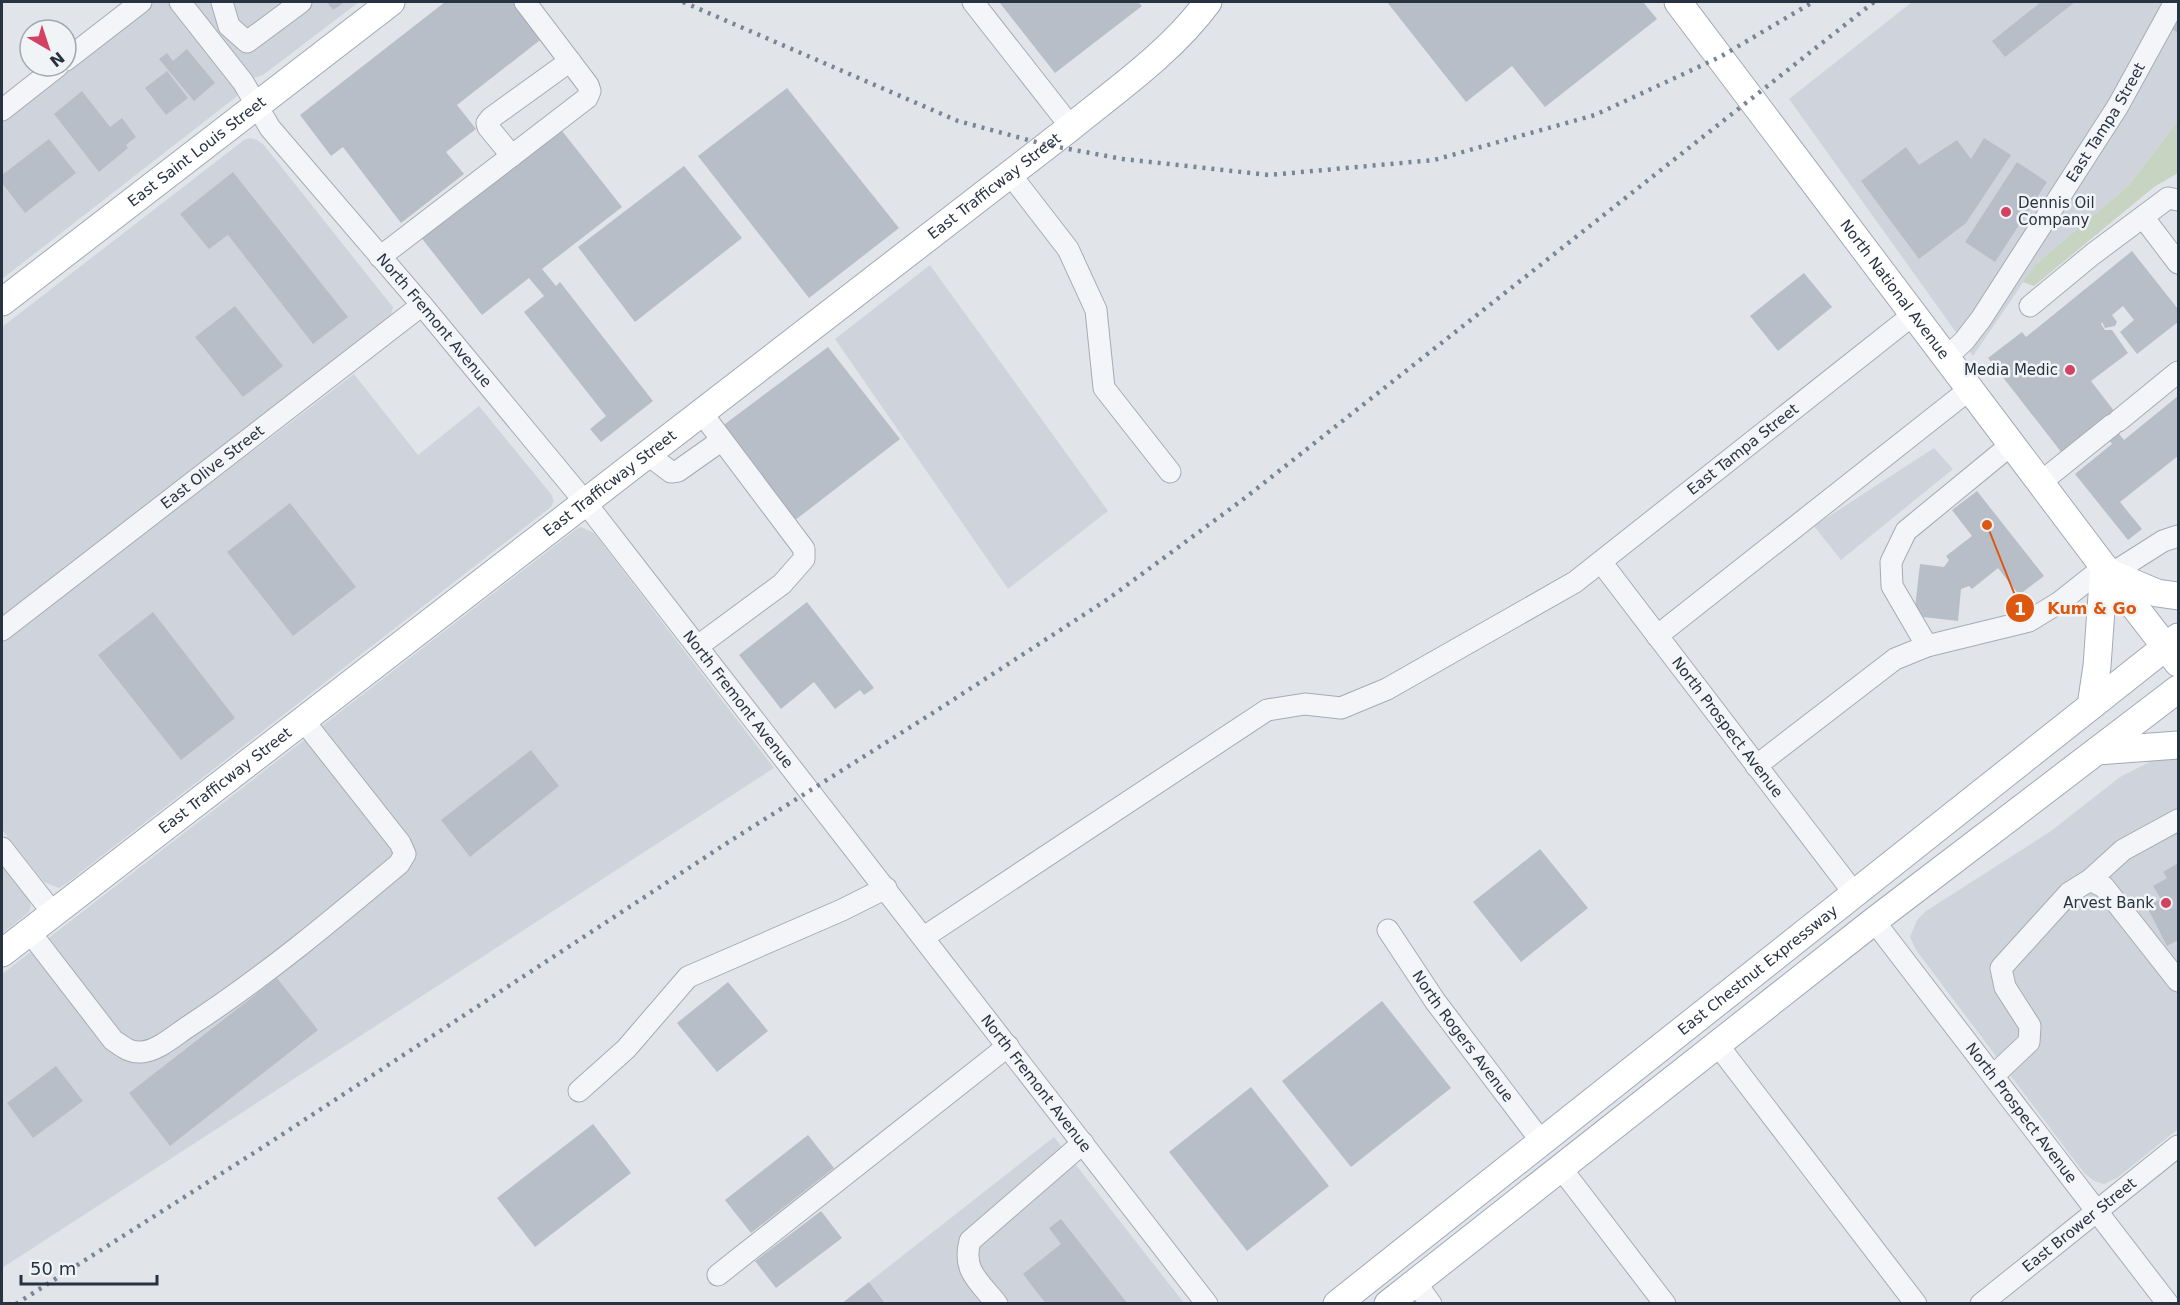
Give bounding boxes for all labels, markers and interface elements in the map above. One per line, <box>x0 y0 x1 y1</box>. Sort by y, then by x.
north arrow <box>18 18 78 78</box>
text: N <box>46 48 68 71</box>
street label: East Tampa Street <box>2062 59 2149 186</box>
street label: East Saint Louis Street <box>124 93 269 211</box>
street label: East Trafficway Street <box>924 129 1064 243</box>
place label: Dennis Oil Company <box>2018 194 2095 229</box>
marker: Dennis Oil Company <box>1999 205 2013 219</box>
street label: North National Avenue <box>1836 216 1953 363</box>
street label: North Fremont Avenue <box>373 250 495 391</box>
place label: Media Medic <box>1964 361 2058 379</box>
marker: Media Medic <box>2063 363 2077 377</box>
street label: East Tampa Street <box>1684 400 1802 499</box>
street label: East Olive Street <box>157 422 268 513</box>
street label: East Trafficway Street <box>540 426 680 540</box>
callout: Kum & Go <box>2005 591 2148 625</box>
text: 1 <box>2014 598 2026 619</box>
text: Kum & Go <box>2047 599 2137 618</box>
street label: North Fremont Avenue <box>679 627 797 772</box>
street label: North Prospect Avenue <box>1668 654 1787 801</box>
street label: East Trafficway Street <box>155 724 295 838</box>
place label: Arvest Bank <box>2063 894 2154 912</box>
marker: Arvest Bank <box>2159 896 2173 910</box>
street label: East Chestnut Expressway <box>1674 901 1841 1039</box>
street label: North Rogers Avenue <box>1408 967 1517 1106</box>
street label: North Fremont Avenue <box>977 1011 1095 1156</box>
street label: North Prospect Avenue <box>1962 1039 2081 1187</box>
street label: East Brower Street <box>2019 1174 2140 1276</box>
scale bar <box>21 1248 158 1286</box>
text: 50 m <box>30 1258 76 1279</box>

